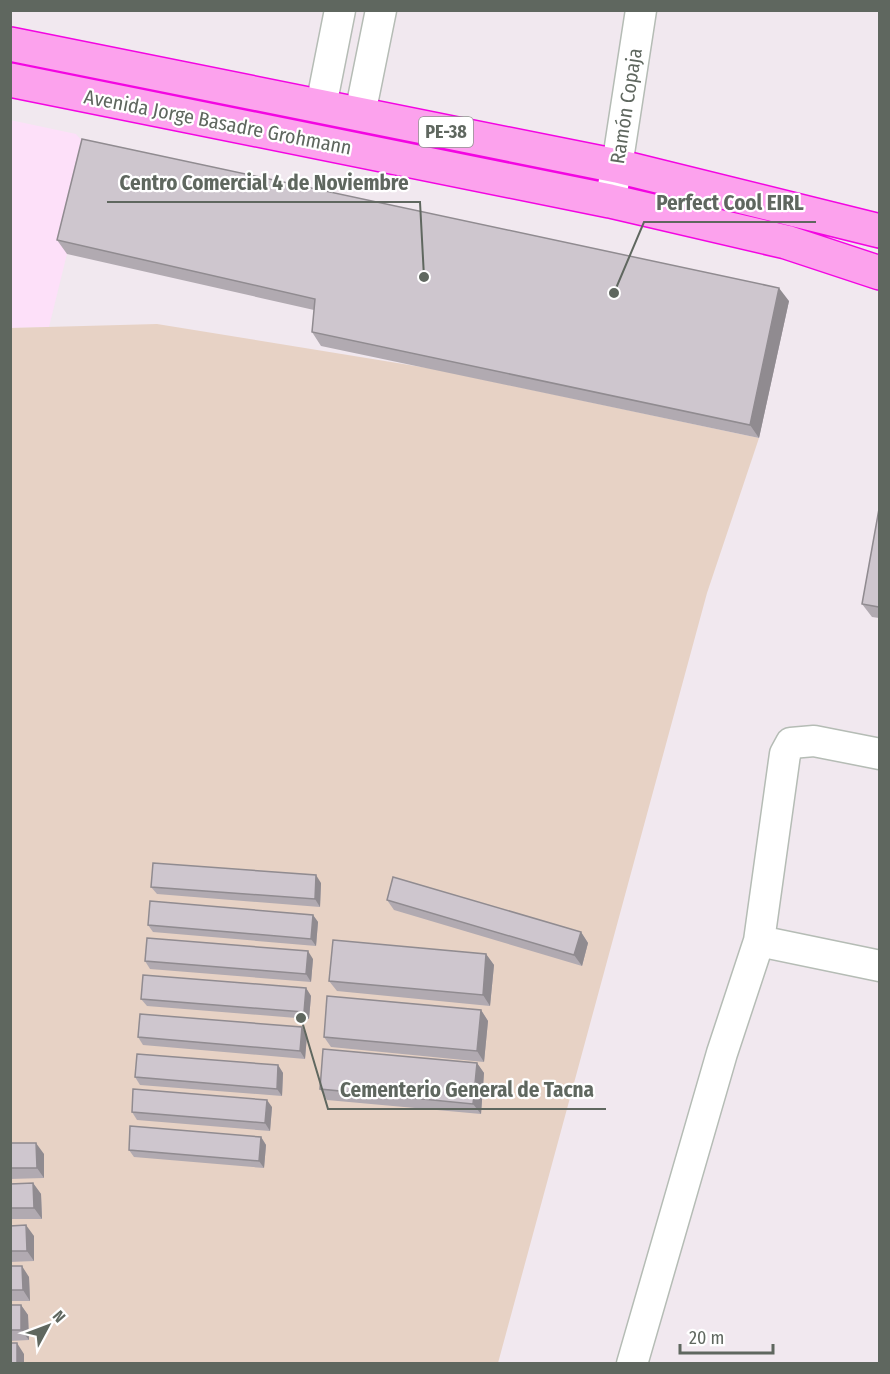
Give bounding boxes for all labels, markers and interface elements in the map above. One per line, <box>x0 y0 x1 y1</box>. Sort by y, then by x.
street label: Ramón Copaja <box>605 46 647 166</box>
street label: Avenida Jorge Basadre Grohmann <box>82 84 354 160</box>
road number: PE-38 <box>419 117 473 147</box>
callout: Centro Comercial 4 de Noviembre <box>107 163 420 202</box>
text: Centro Comercial 4 de Noviembre <box>119 170 409 196</box>
callout: Perfect Cool EIRL <box>644 183 816 222</box>
text: Perfect Cool EIRL <box>656 190 804 216</box>
callout: Cementerio General de Tacna <box>328 1070 606 1109</box>
text: Cementerio General de Tacna <box>340 1077 594 1103</box>
north arrow <box>18 1296 78 1356</box>
text: N <box>49 1307 69 1326</box>
scale bar <box>680 1317 773 1355</box>
text: 20 m <box>689 1327 724 1349</box>

